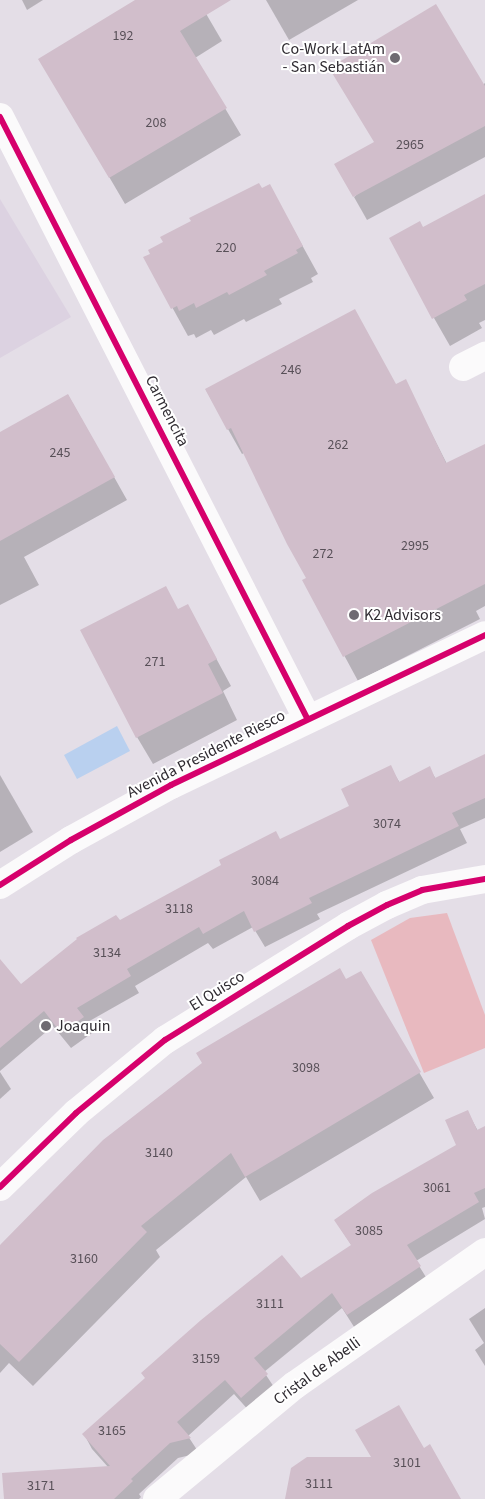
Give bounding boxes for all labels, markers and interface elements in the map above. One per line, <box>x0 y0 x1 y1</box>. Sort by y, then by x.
house number: 192 <box>113 28 133 44</box>
place label: Co-Work LatAm - San Sebastián <box>281 39 385 77</box>
marker: Co-Work LatAm - San Sebastián <box>389 52 401 64</box>
house number: 208 <box>146 115 166 131</box>
house number: 2965 <box>396 137 424 153</box>
house number: 220 <box>216 240 236 256</box>
house number: 246 <box>281 362 301 378</box>
street label: Carmencita <box>141 372 193 450</box>
house number: 262 <box>328 437 348 453</box>
house number: 245 <box>50 445 70 461</box>
house number: 2995 <box>401 538 429 554</box>
house number: 272 <box>313 546 333 562</box>
place label: K2 Advisors <box>364 605 441 625</box>
marker: K2 Advisors <box>348 609 360 621</box>
house number: 271 <box>145 654 165 670</box>
street label: Avenida Presidente Riesco <box>124 706 288 802</box>
house number: 3074 <box>373 816 401 832</box>
house number: 3084 <box>251 873 279 889</box>
house number: 3118 <box>165 901 193 917</box>
house number: 3134 <box>93 945 121 961</box>
street label: El Quisco <box>186 967 248 1015</box>
place label: Joaquin <box>56 1016 110 1036</box>
marker: Joaquin <box>40 1020 52 1032</box>
house number: 3098 <box>292 1060 320 1076</box>
house number: 3140 <box>145 1145 173 1161</box>
house number: 3061 <box>423 1180 451 1196</box>
house number: 3085 <box>355 1223 383 1239</box>
house number: 3160 <box>70 1251 98 1267</box>
house number: 3111 <box>256 1296 284 1312</box>
street label: Cristal de Abelli <box>270 1333 364 1409</box>
house number: 3159 <box>192 1351 220 1367</box>
house number: 3165 <box>98 1423 126 1439</box>
house number: 3101 <box>393 1455 421 1471</box>
house number: 3111 <box>305 1476 333 1492</box>
house number: 3171 <box>27 1478 55 1494</box>

